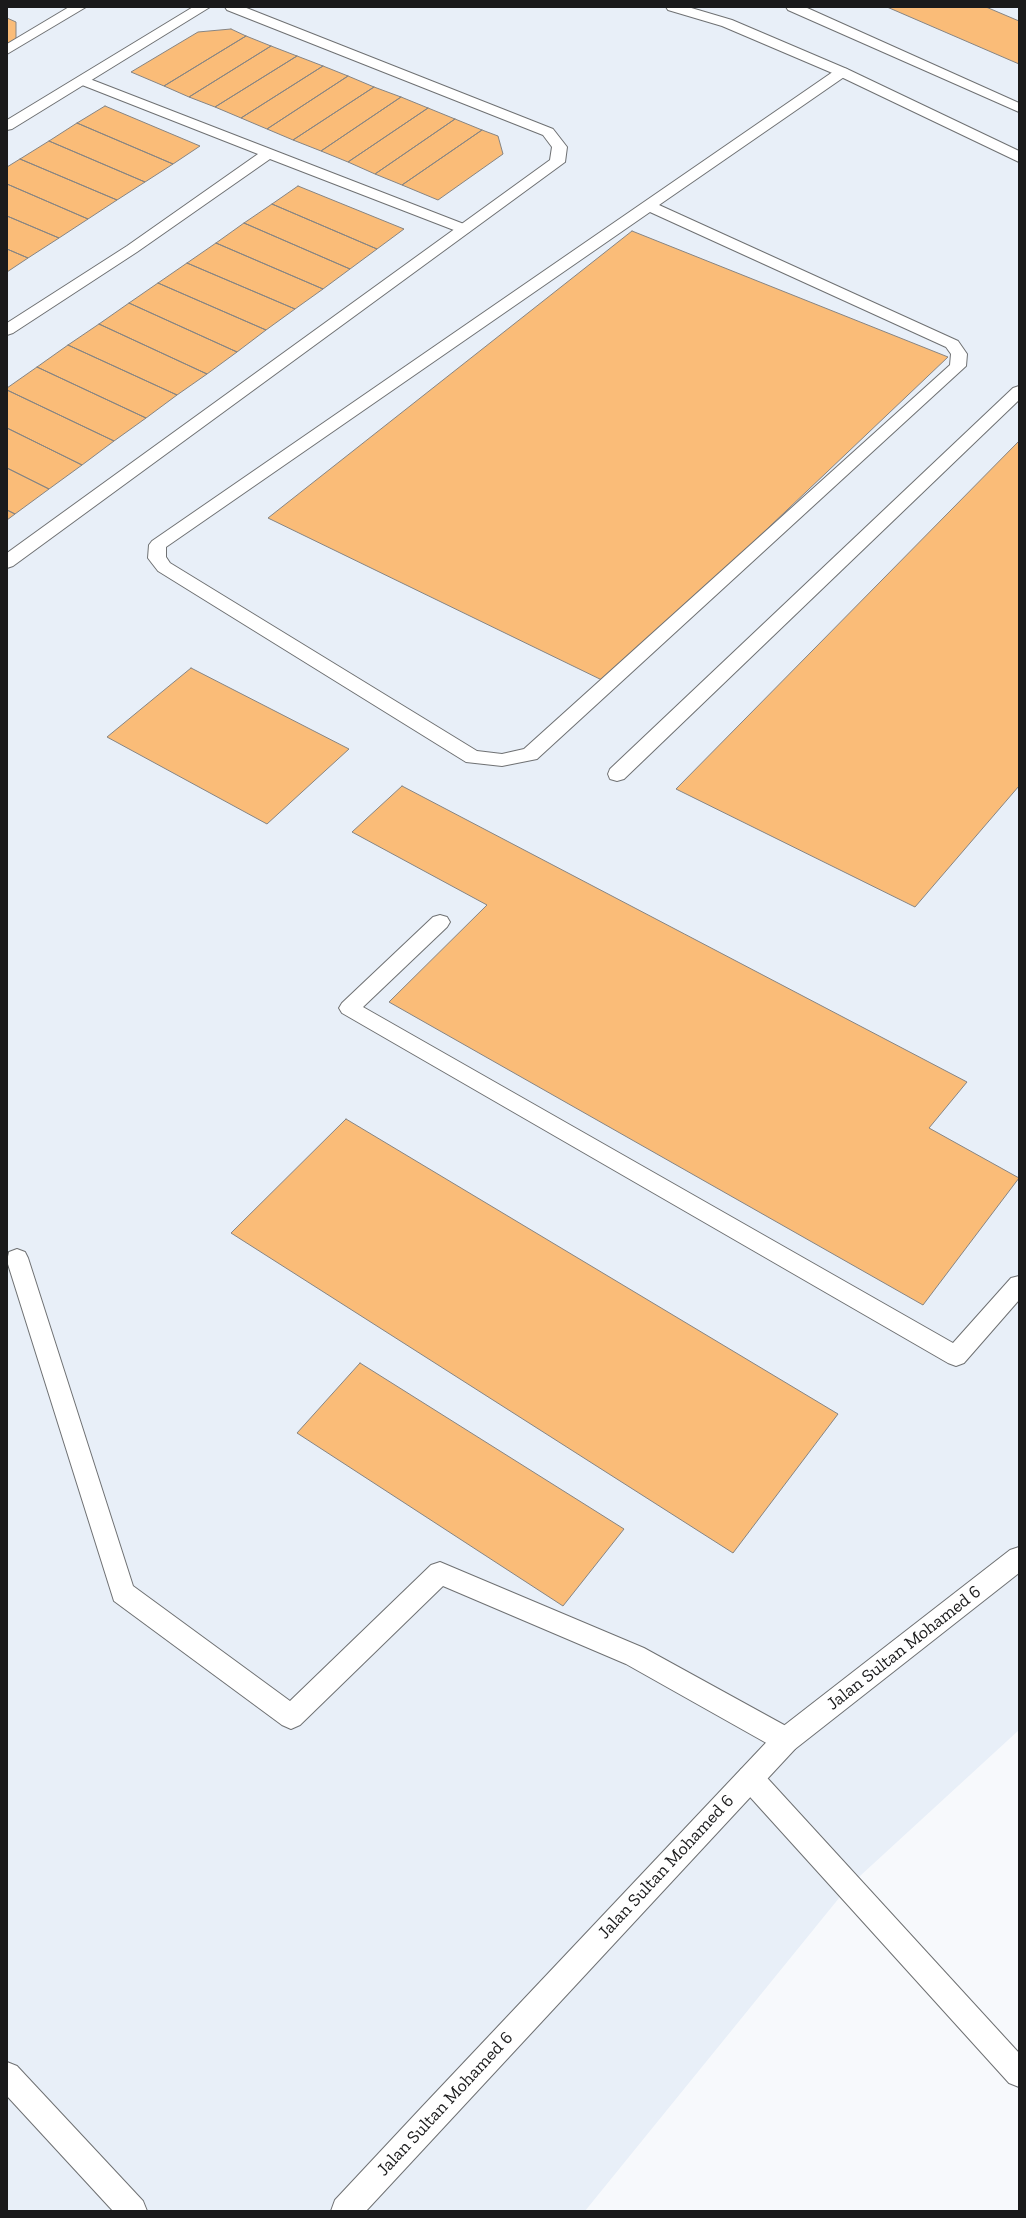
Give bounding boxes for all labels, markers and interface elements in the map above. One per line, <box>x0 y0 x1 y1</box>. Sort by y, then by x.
street label: Jalan Sultan Mohamed 6 <box>823 1581 985 1715</box>
street label: Jalan Sultan Mohamed 6 <box>593 1790 739 1944</box>
street label: Jalan Sultan Mohamed 6 <box>372 2027 518 2181</box>

